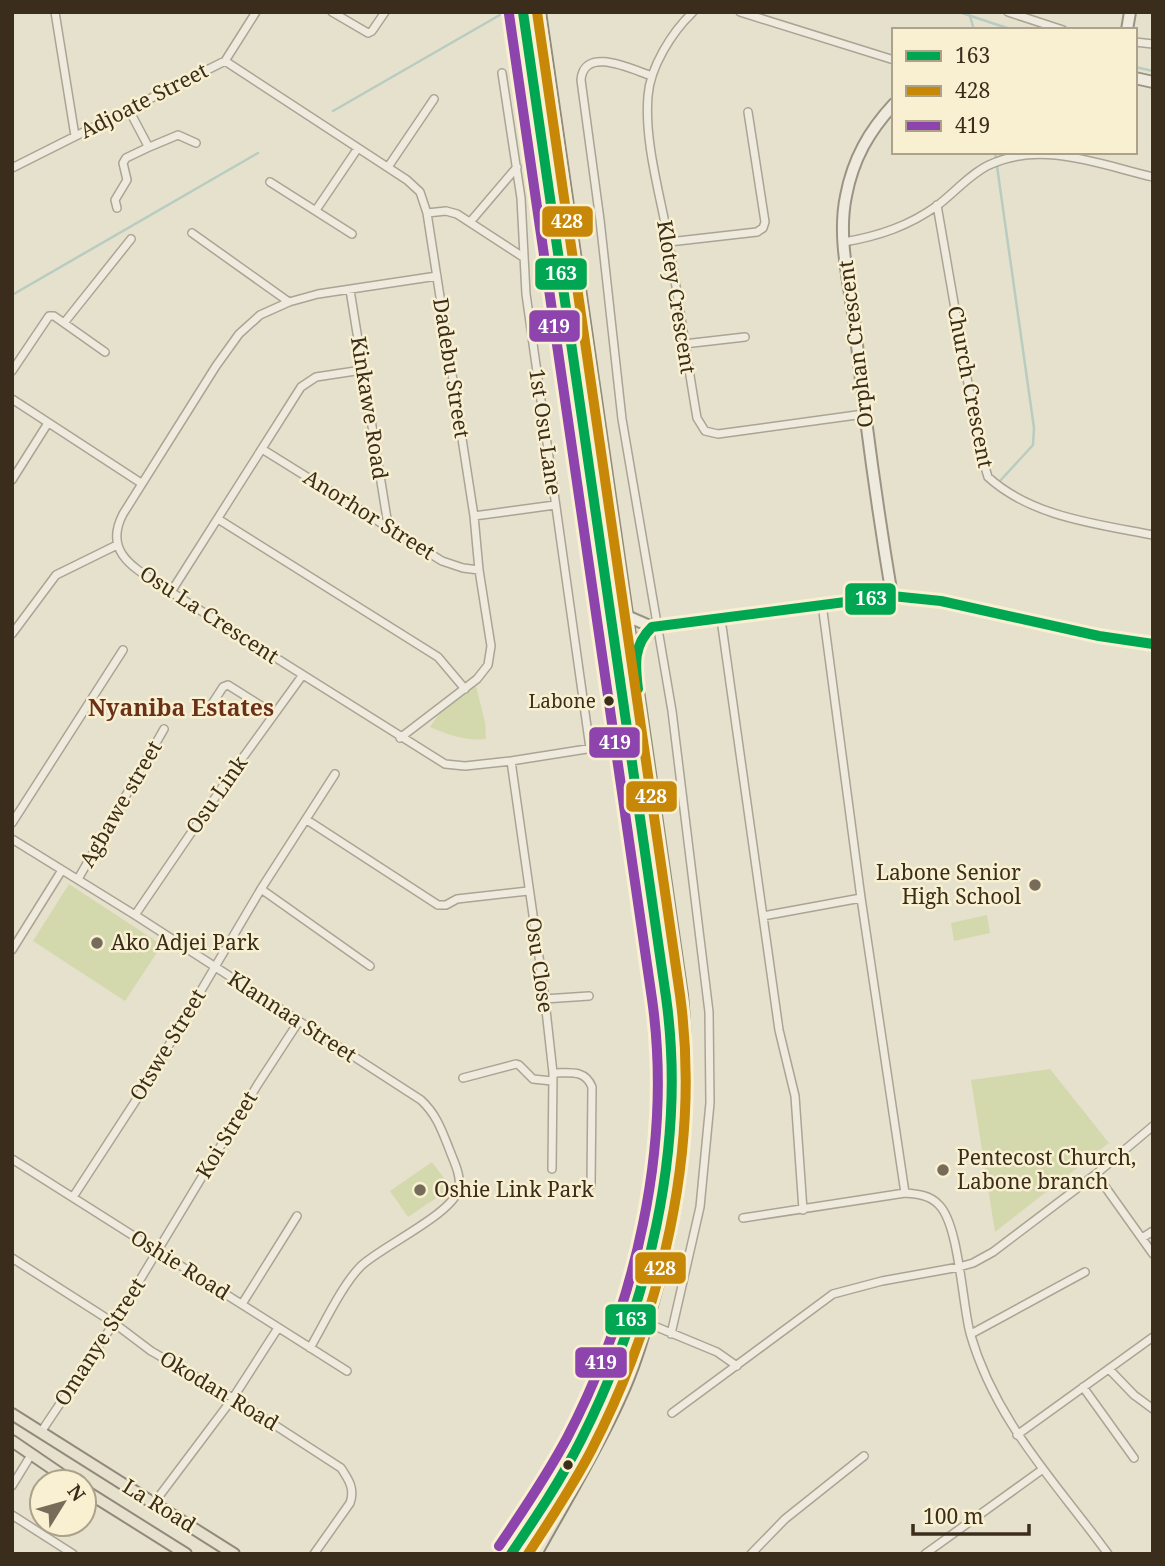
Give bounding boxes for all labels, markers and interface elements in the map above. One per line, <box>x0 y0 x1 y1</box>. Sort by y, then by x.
legend <box>892 28 1137 154</box>
text: 163 <box>955 41 990 69</box>
street label: Adjoate Street <box>75 56 212 144</box>
text: 428 <box>955 76 990 104</box>
text: 419 <box>955 111 990 139</box>
line badge: 428 <box>541 205 594 238</box>
text: 428 <box>551 208 583 234</box>
street label: Klotey Crescent <box>651 218 703 376</box>
line badge: 163 <box>534 257 588 291</box>
street label: Orphan Crescent <box>831 259 879 429</box>
text: 163 <box>545 260 577 286</box>
street label: Dadebu Street <box>427 296 477 440</box>
street label: Church Crescent <box>942 303 1000 470</box>
line badge: 419 <box>528 309 581 343</box>
text: 419 <box>538 313 570 339</box>
street label: Kinkawe Road <box>345 334 395 481</box>
street label: 1st Osu Lane <box>523 367 569 497</box>
street label: Anorhor Street <box>299 463 440 566</box>
street label: Osu La Crescent <box>135 559 284 670</box>
line badge: 163 <box>844 582 897 616</box>
text: 163 <box>855 585 887 611</box>
place label: Labone <box>528 688 596 714</box>
district label: Nyaniba Estates <box>88 691 274 723</box>
marker: Labone <box>602 694 616 708</box>
line badge: 419 <box>588 726 641 759</box>
text: 419 <box>599 729 631 755</box>
street label: Agbawe street <box>73 735 168 872</box>
street label: Osu Link <box>179 749 254 839</box>
line badge: 428 <box>625 780 678 813</box>
text: 428 <box>635 783 667 809</box>
place label: Labone Senior High School <box>876 858 1021 910</box>
marker: Labone Senior High School <box>1027 877 1043 893</box>
street label: Osu Close <box>519 915 561 1014</box>
place label: Ako Adjei Park <box>111 928 260 956</box>
marker: Ako Adjei Park <box>89 935 105 951</box>
street label: Klannaa Street <box>223 964 362 1068</box>
street label: Otswe Street <box>123 983 212 1106</box>
street label: Koi Street <box>189 1086 263 1183</box>
place label: Pentecost Church, Labone branch <box>957 1143 1136 1195</box>
marker: Pentecost Church, Labone branch <box>935 1162 951 1178</box>
place label: Oshie Link Park <box>434 1175 594 1203</box>
marker: Oshie Link Park <box>412 1182 428 1198</box>
street label: Oshie Road <box>125 1222 236 1306</box>
line badge: 428 <box>634 1251 687 1285</box>
text: 428 <box>644 1255 676 1281</box>
street label: Omanye Street <box>47 1272 151 1411</box>
line badge: 163 <box>604 1303 657 1336</box>
text: 163 <box>615 1306 647 1332</box>
street label: Okodan Road <box>155 1344 284 1437</box>
line badge: 419 <box>574 1346 628 1379</box>
text: 419 <box>585 1349 617 1375</box>
unlabelled marker <box>561 1458 575 1472</box>
north arrow <box>28 1468 98 1538</box>
street label: La Road <box>118 1472 201 1539</box>
text: N <box>62 1479 91 1507</box>
scale bar <box>913 1492 1028 1536</box>
text: 100 m <box>923 1502 984 1530</box>

